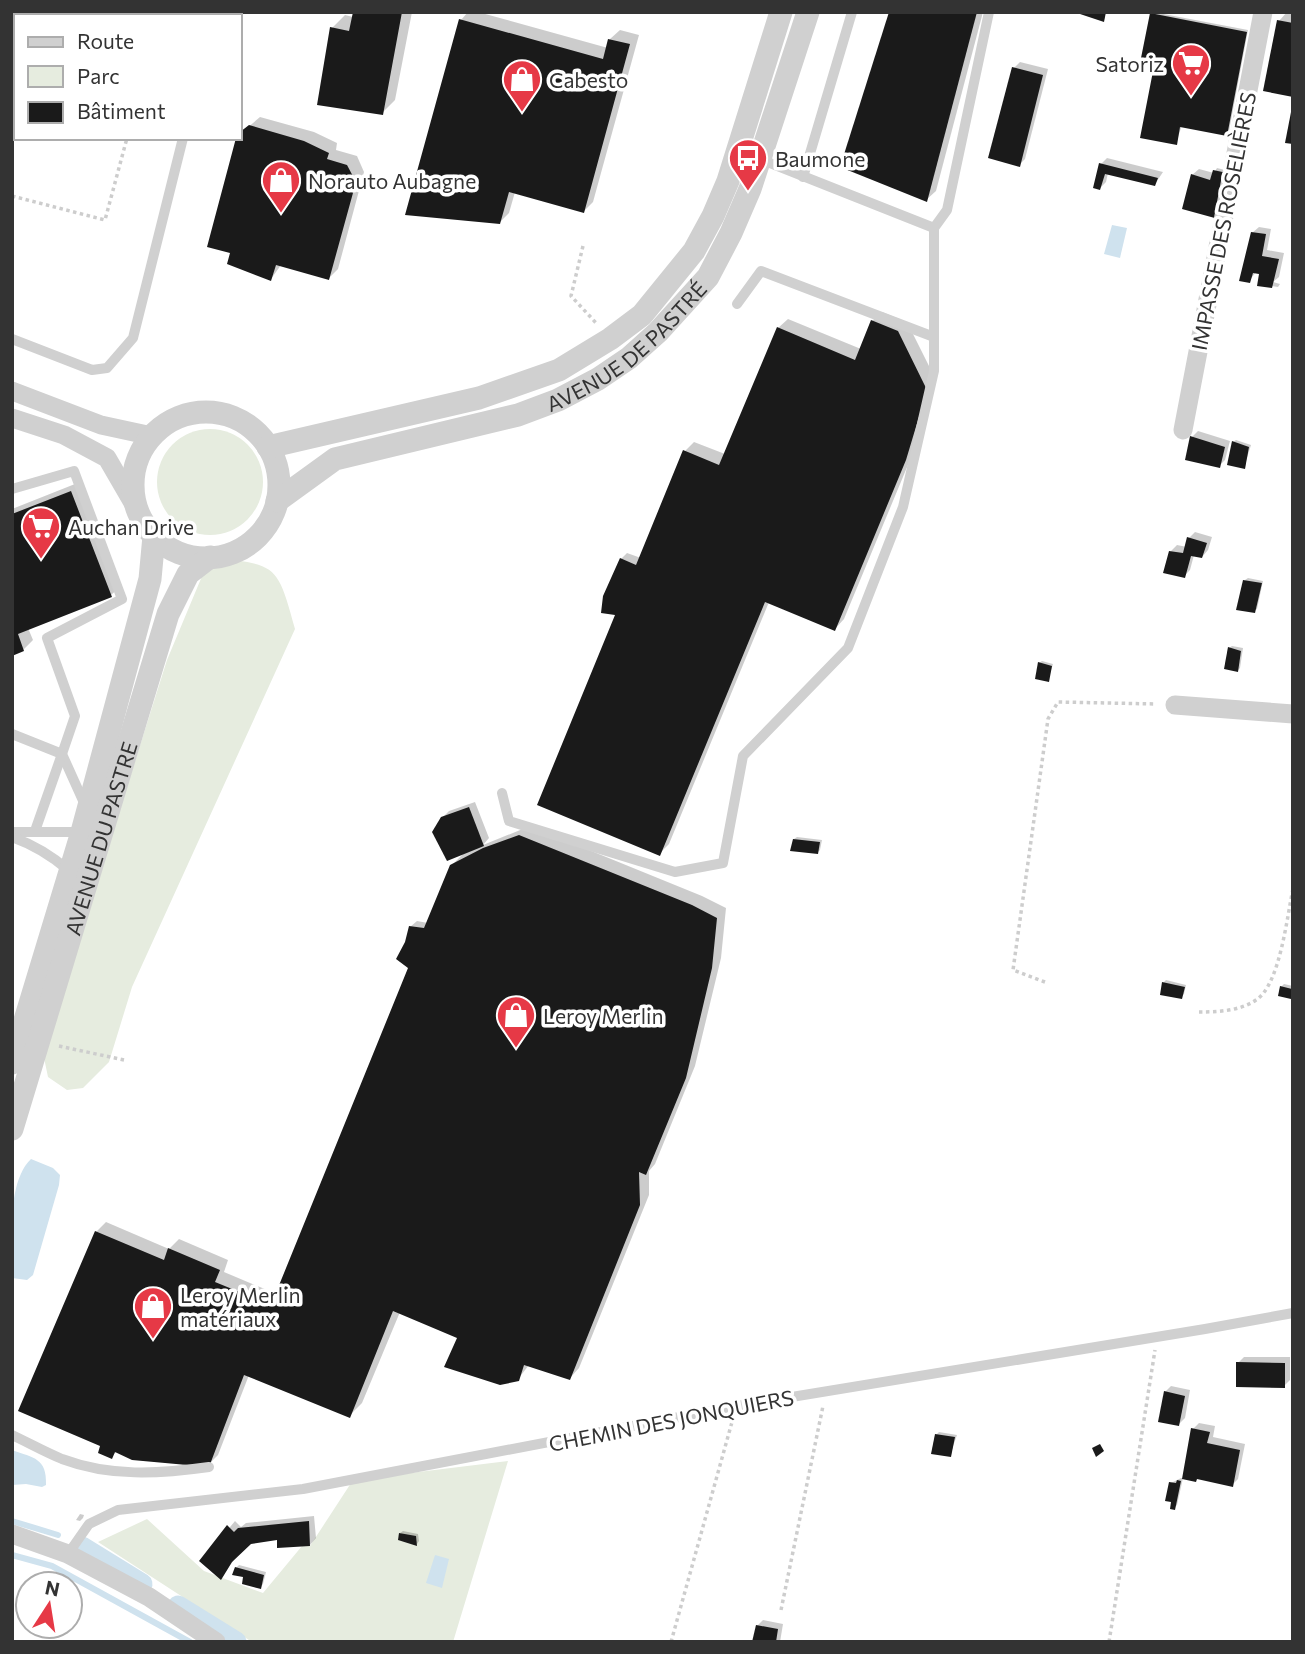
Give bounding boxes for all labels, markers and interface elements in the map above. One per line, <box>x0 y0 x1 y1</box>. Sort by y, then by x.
legend <box>14 14 242 140</box>
text: Route <box>77 28 134 53</box>
supermarket icon: Satoriz <box>1170 42 1212 97</box>
place label: Satoriz <box>1095 51 1164 76</box>
shop icon: Cabesto <box>501 58 543 113</box>
text: Parc <box>77 63 120 88</box>
place label: Cabesto <box>549 67 628 92</box>
street label: IMPASSE DES ROSELIÈRES <box>1186 90 1260 352</box>
text: Bâtiment <box>77 98 166 123</box>
bus stop icon: Baumone <box>727 137 769 192</box>
place label: Baumone <box>775 146 865 171</box>
shop icon: Norauto Aubagne <box>260 159 302 214</box>
place label: Norauto Aubagne <box>308 168 476 193</box>
street label: AVENUE DE PASTRÉ <box>543 276 711 416</box>
supermarket icon: Auchan Drive <box>20 505 62 560</box>
place label: Auchan Drive <box>68 514 194 539</box>
street label: AVENUE DU PASTRE <box>59 738 141 938</box>
shop icon: Leroy Merlin <box>495 994 537 1049</box>
place label: Leroy Merlin <box>543 1003 663 1028</box>
place label: Leroy Merlin matériaux <box>180 1282 300 1331</box>
shop icon: Leroy Merlin matériaux <box>132 1285 174 1340</box>
street label: CHEMIN DES JONQUIERS <box>546 1384 796 1456</box>
north arrow <box>14 1570 84 1640</box>
text: N <box>43 1575 62 1601</box>

